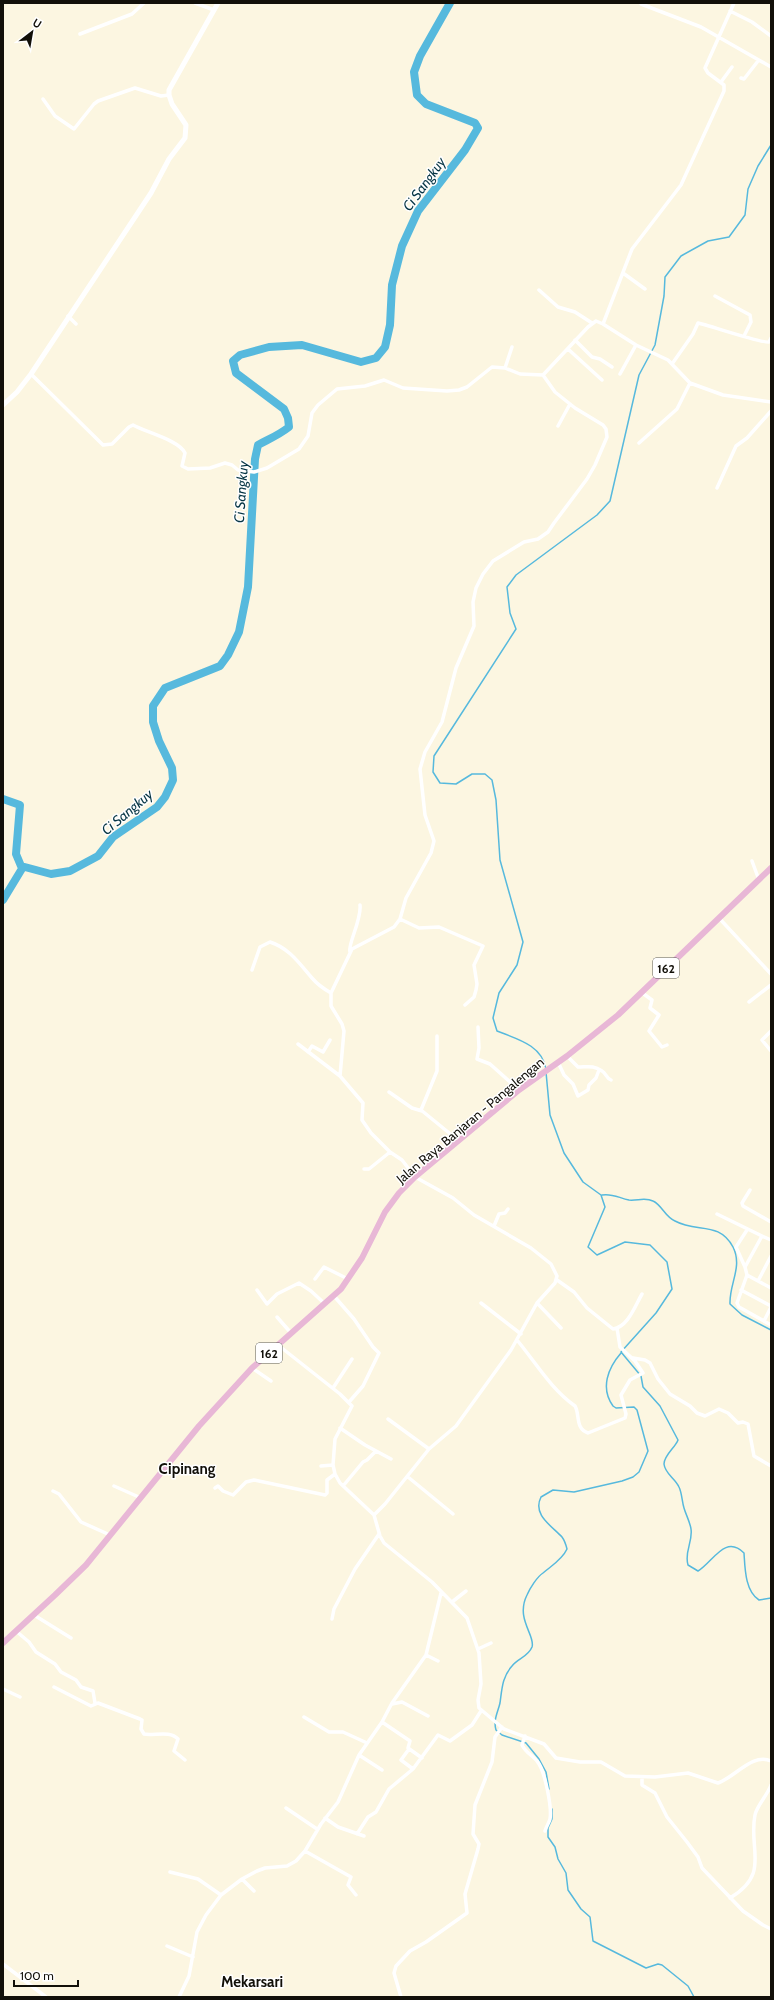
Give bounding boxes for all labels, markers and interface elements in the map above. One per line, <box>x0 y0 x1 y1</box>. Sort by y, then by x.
north arrow <box>12 12 52 52</box>
text: U <box>30 15 44 32</box>
water label: Ci Sangkuy <box>398 153 450 214</box>
water label: Ci Sangkuy <box>230 460 252 524</box>
water label: Ci Sangkuy <box>97 785 157 839</box>
road number: 162 <box>653 958 679 978</box>
street label: Jalan Raya Banjaran - Pangalengan <box>392 1053 548 1188</box>
road number: 162 <box>256 1343 282 1363</box>
district label: Cipinang <box>159 1460 216 1478</box>
scale bar <box>14 1962 78 1988</box>
text: 100 m <box>20 1968 54 1983</box>
district label: Mekarsari <box>221 1973 283 1991</box>

